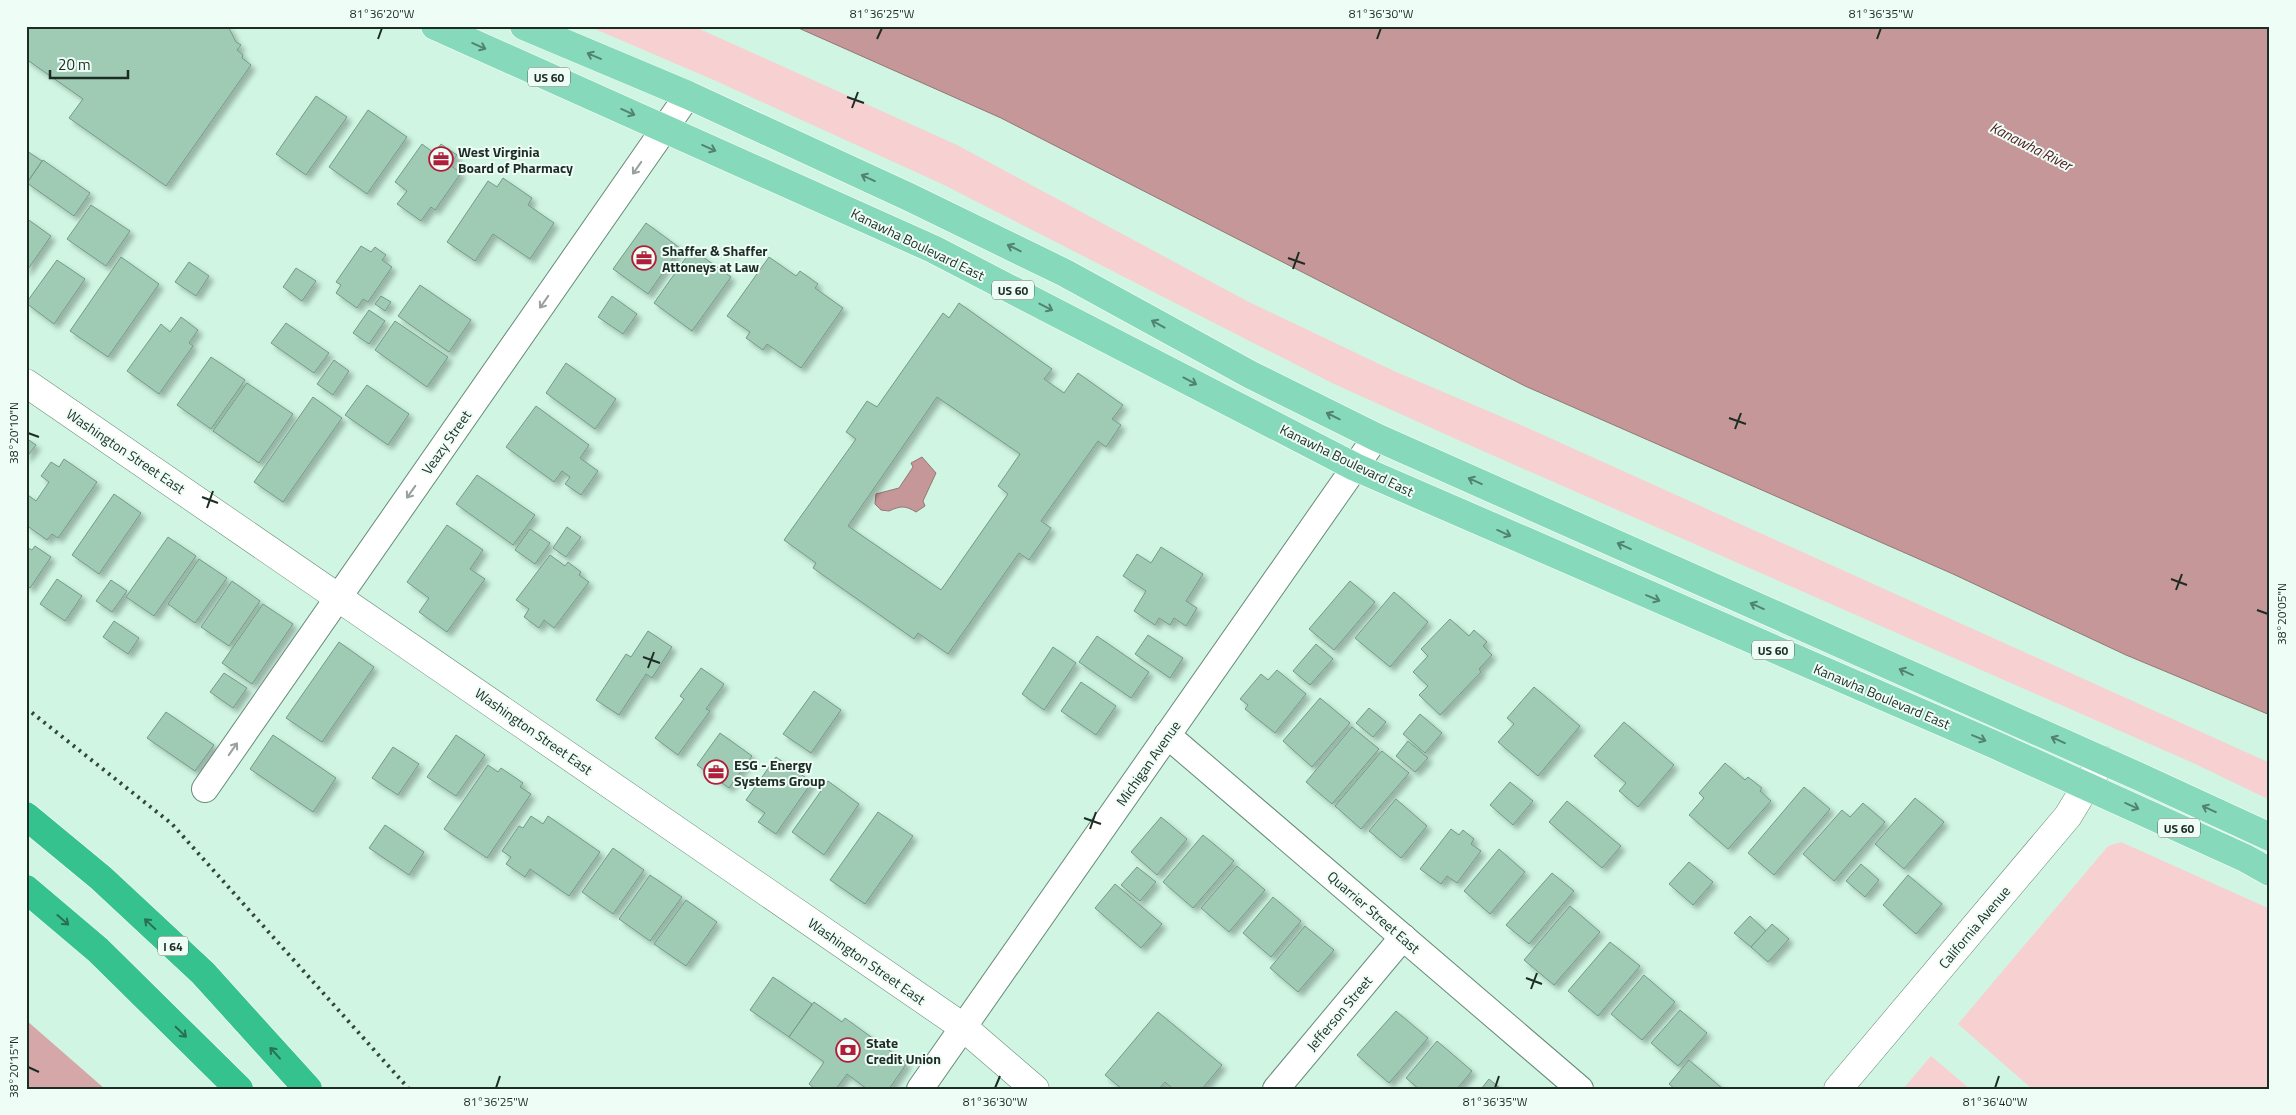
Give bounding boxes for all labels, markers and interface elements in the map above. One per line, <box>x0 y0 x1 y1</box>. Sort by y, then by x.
text: 81°36'20"W <box>350 4 415 23</box>
text: 81°36'25"W <box>850 4 915 23</box>
text: 81°36'30"W <box>1349 4 1414 23</box>
text: 81°36'35"W <box>1849 4 1914 23</box>
one-way arrow <box>471 42 486 51</box>
scale bar <box>50 48 128 80</box>
one-way arrow <box>587 51 602 60</box>
text: 20 m <box>58 53 91 76</box>
road number: US 60 <box>528 68 570 86</box>
one-way arrow <box>620 107 635 117</box>
water label: Kanawha River <box>1986 116 2078 177</box>
place label: West Virginia Board of Pharmacy <box>458 141 573 178</box>
one-way arrow <box>701 144 716 153</box>
office icon: West Virginia Board of Pharmacy <box>428 146 454 172</box>
one-way arrow <box>632 161 642 175</box>
one-way arrow <box>861 172 876 182</box>
street label: Kanawha Boulevard East <box>848 202 988 286</box>
place label: Shaffer & Shaffer Attoneys at Law <box>662 240 768 277</box>
one-way arrow <box>1007 243 1022 252</box>
office icon: Shaffer & Shaffer Attoneys at Law <box>631 245 657 271</box>
road number: US 60 <box>992 280 1034 300</box>
one-way arrow <box>539 294 549 308</box>
one-way arrow <box>1038 302 1053 312</box>
one-way arrow <box>1150 319 1165 329</box>
one-way arrow <box>1182 377 1197 386</box>
text: 38°20'10"N <box>4 402 23 464</box>
street label: Washington Street East <box>62 403 190 499</box>
street label: Veazy Street <box>416 406 476 478</box>
one-way arrow <box>1325 410 1340 420</box>
street label: Kanawha Boulevard East <box>1277 418 1417 502</box>
one-way arrow <box>1468 476 1483 486</box>
one-way arrow <box>406 485 416 499</box>
one-way arrow <box>1496 528 1511 538</box>
one-way arrow <box>1617 541 1632 551</box>
text: 38°20'05"N <box>2272 583 2291 645</box>
one-way arrow <box>1645 593 1660 603</box>
one-way arrow <box>1750 600 1765 610</box>
road number: US 60 <box>1752 640 1794 660</box>
street label: Kanawha Boulevard East <box>1811 658 1954 734</box>
one-way arrow <box>1899 667 1914 677</box>
street label: Washington Street East <box>471 682 597 780</box>
street label: Michigan Avenue <box>1111 716 1185 810</box>
one-way arrow <box>1971 733 1986 743</box>
one-way arrow <box>2051 735 2066 745</box>
one-way arrow <box>228 742 238 756</box>
place label: ESG - Energy Systems Group <box>734 754 826 791</box>
office icon: ESG - Energy Systems Group <box>703 759 729 785</box>
one-way arrow <box>2124 802 2139 811</box>
one-way arrow <box>2201 803 2216 813</box>
road number: US 60 <box>2158 818 2200 838</box>
street label: Quarrier Street East <box>1323 866 1425 958</box>
street label: California Avenue <box>1933 881 2015 973</box>
street label: Washington Street East <box>804 912 930 1010</box>
one-way arrow <box>57 915 70 926</box>
one-way arrow <box>143 918 156 930</box>
road number: I 64 <box>158 936 188 956</box>
street label: Jefferson Street <box>1301 971 1377 1055</box>
one-way arrow <box>175 1026 188 1038</box>
place label: State Credit Union <box>866 1032 941 1069</box>
text: 38°20'15"N <box>4 1036 23 1098</box>
bank icon: State Credit Union <box>835 1037 861 1063</box>
one-way arrow <box>269 1046 281 1059</box>
text: 81°36'25"W <box>464 1092 529 1111</box>
text: 81°36'30"W <box>963 1092 1028 1111</box>
text: 81°36'35"W <box>1463 1092 1528 1111</box>
text: 81°36'40"W <box>1963 1092 2028 1111</box>

